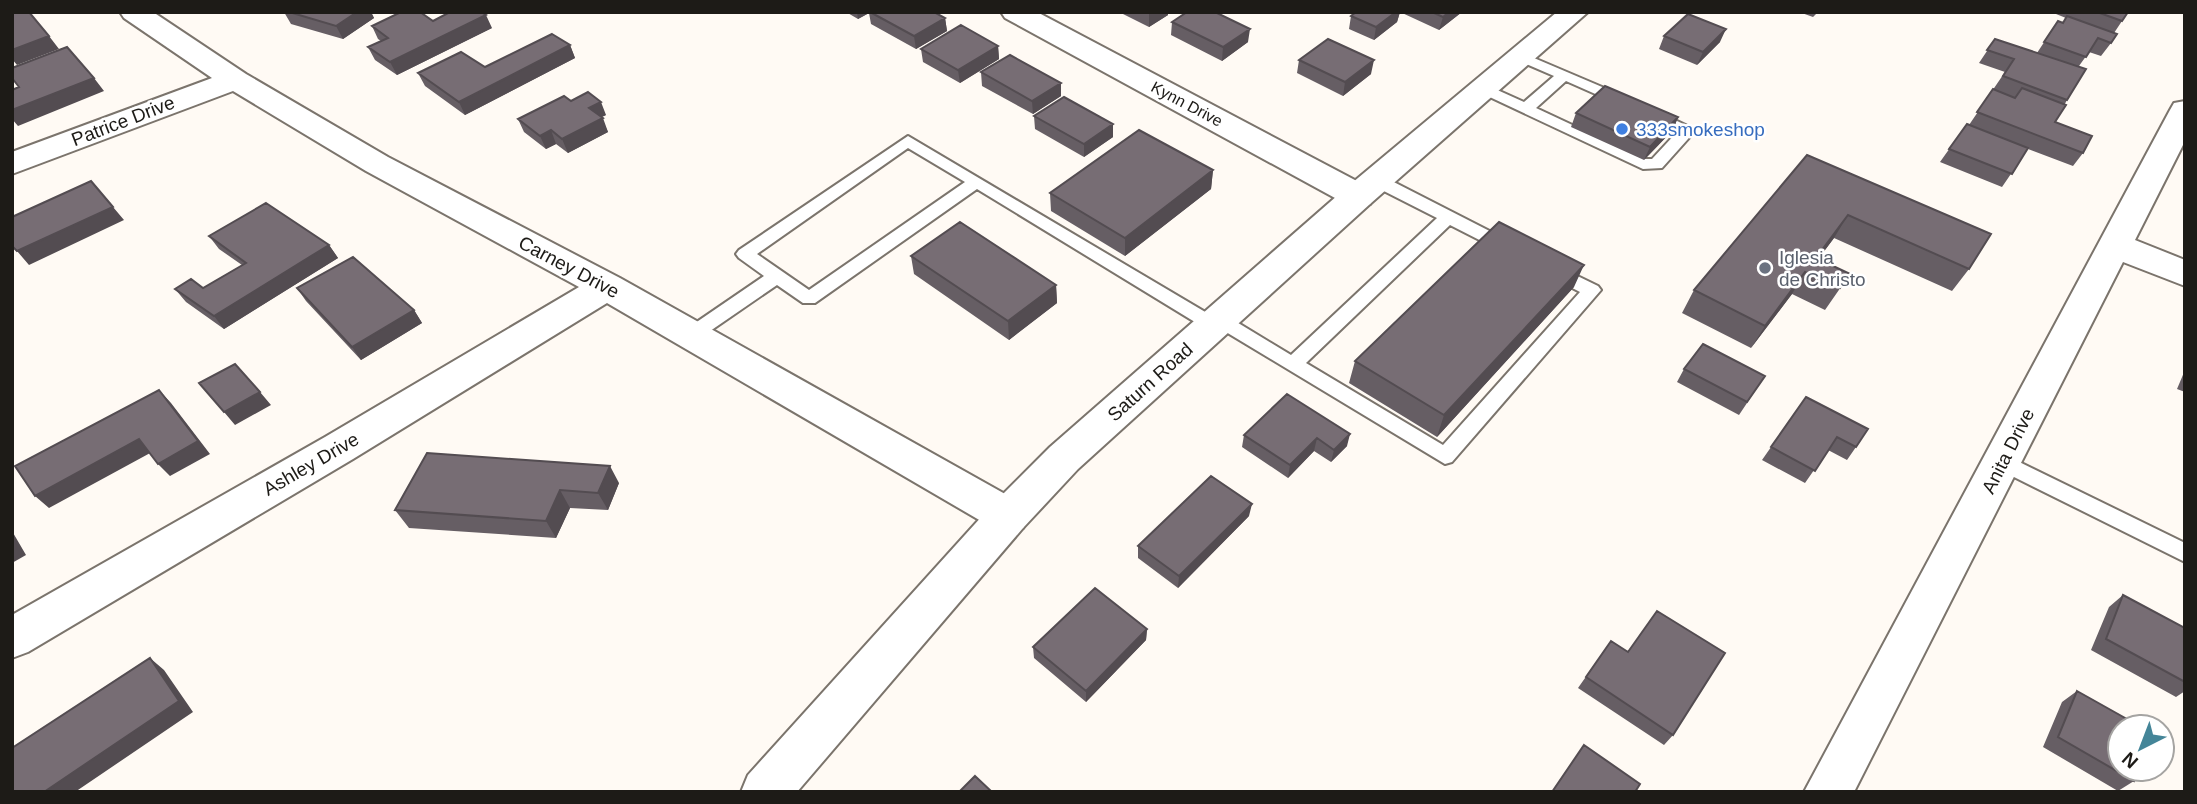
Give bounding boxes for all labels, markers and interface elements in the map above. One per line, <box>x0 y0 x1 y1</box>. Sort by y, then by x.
street label: Kynn Drive <box>1148 78 1226 130</box>
street label: Patrice Drive <box>68 92 178 150</box>
place label: 333smokeshop <box>1636 119 1765 140</box>
marker: 333smokeshop <box>1614 121 1630 137</box>
street label: Carney Drive <box>515 232 623 302</box>
place label: Iglesia de Christo <box>1779 247 1866 290</box>
marker: Iglesia de Christo <box>1757 260 1773 276</box>
street label: Saturn Road <box>1103 339 1197 425</box>
street label: Anita Drive <box>1978 405 2038 497</box>
street label: Ashley Drive <box>260 428 362 500</box>
north arrow <box>2106 713 2176 783</box>
text: N <box>2118 748 2142 773</box>

